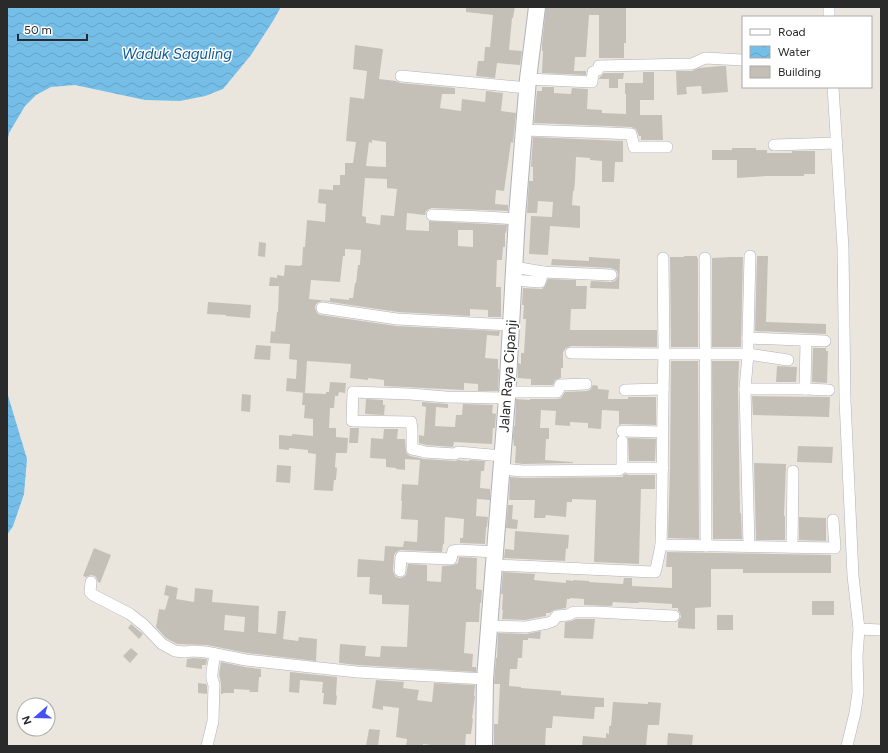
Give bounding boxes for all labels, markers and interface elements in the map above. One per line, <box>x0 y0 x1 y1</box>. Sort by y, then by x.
scale bar <box>18 16 87 42</box>
legend <box>742 16 872 88</box>
text: 50 m <box>24 23 52 37</box>
text: Road <box>778 25 806 39</box>
water label: Waduk Saguling <box>122 45 232 63</box>
text: Water <box>778 45 810 59</box>
text: Building <box>778 65 821 79</box>
street label: Jalan Raya Cipanji <box>496 319 520 433</box>
north arrow <box>16 697 56 737</box>
text: N <box>20 714 35 726</box>

